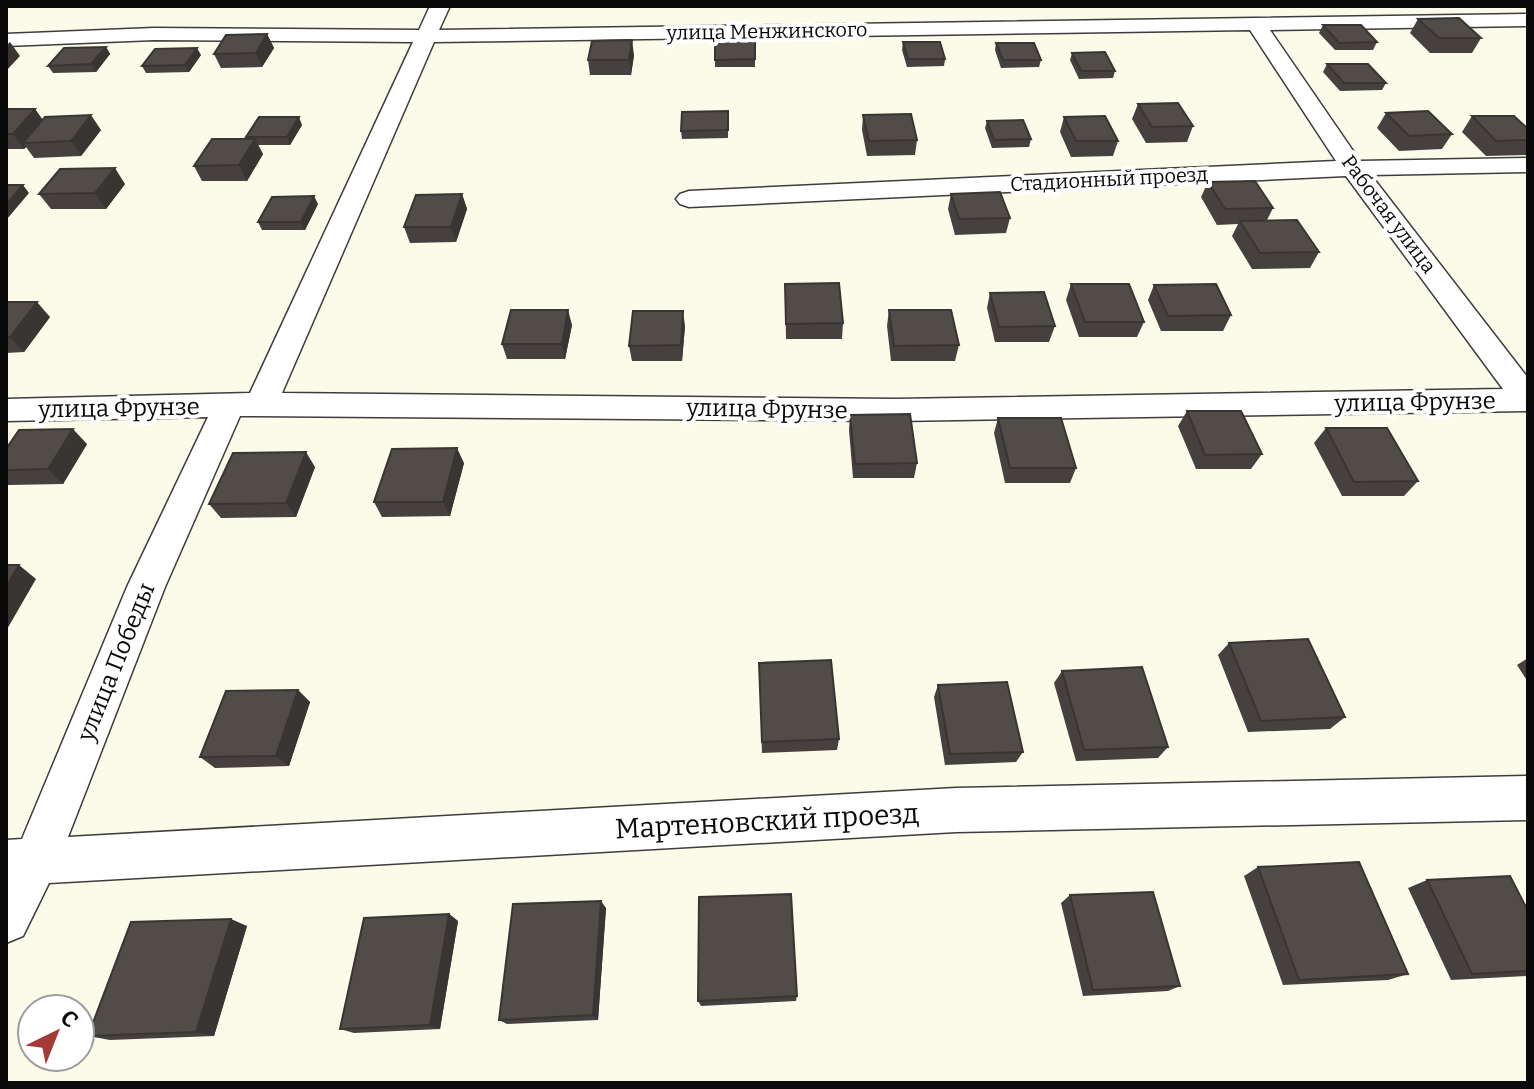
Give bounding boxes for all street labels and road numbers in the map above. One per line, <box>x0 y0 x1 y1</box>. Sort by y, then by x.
street label: улица Менжинского <box>665 17 868 45</box>
street label: Рабочая улица <box>1337 150 1441 278</box>
street label: Стадионный проезд <box>1009 162 1209 196</box>
street label: улица Фрунзе <box>1333 387 1496 417</box>
street label: улица Фрунзе <box>37 393 200 423</box>
street label: улица Фрунзе <box>685 394 848 424</box>
street label: улица Победы <box>71 579 160 746</box>
street label: Мартеновский проезд <box>614 797 920 845</box>

